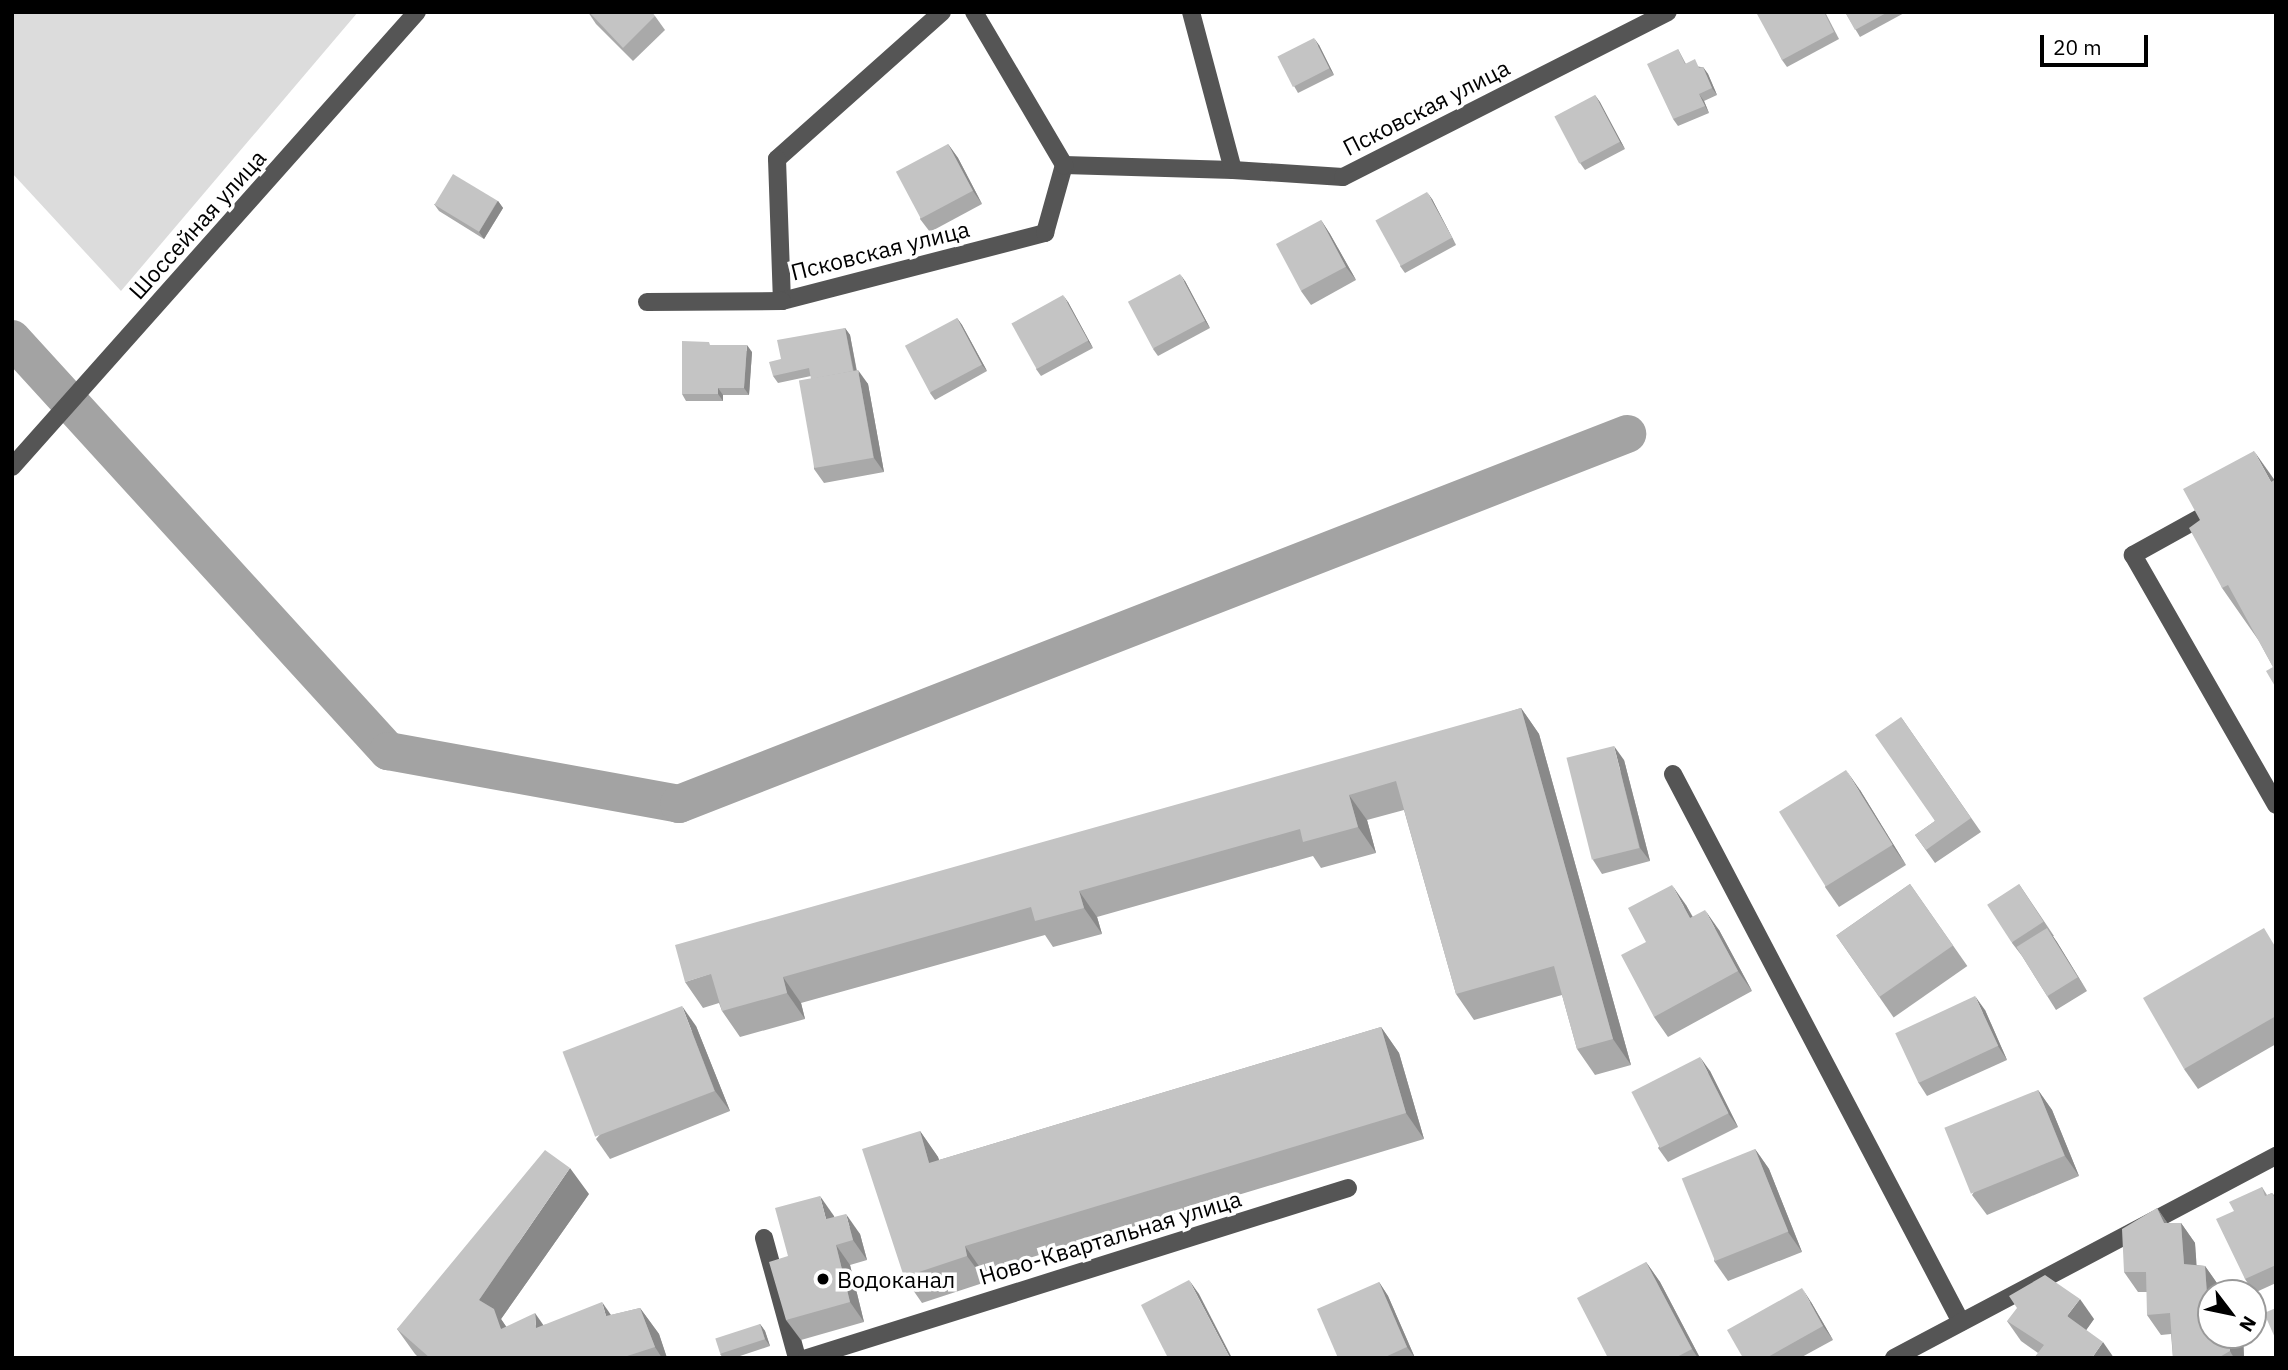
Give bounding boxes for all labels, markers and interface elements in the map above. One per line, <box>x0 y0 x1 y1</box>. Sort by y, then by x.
scale bar <box>2043 21 2152 65</box>
text: 20 m <box>2053 33 2102 61</box>
street label: Псковская улица <box>1338 53 1514 161</box>
street label: Шоссейная улица <box>123 144 271 304</box>
street label: Псковская улица <box>788 214 972 286</box>
street label: Ново-Квартальная улица <box>976 1184 1244 1290</box>
place label: Водоканал <box>837 1265 955 1293</box>
marker: Водоканал <box>815 1271 831 1287</box>
north arrow <box>2197 1279 2267 1349</box>
text: N <box>2234 1312 2262 1336</box>

